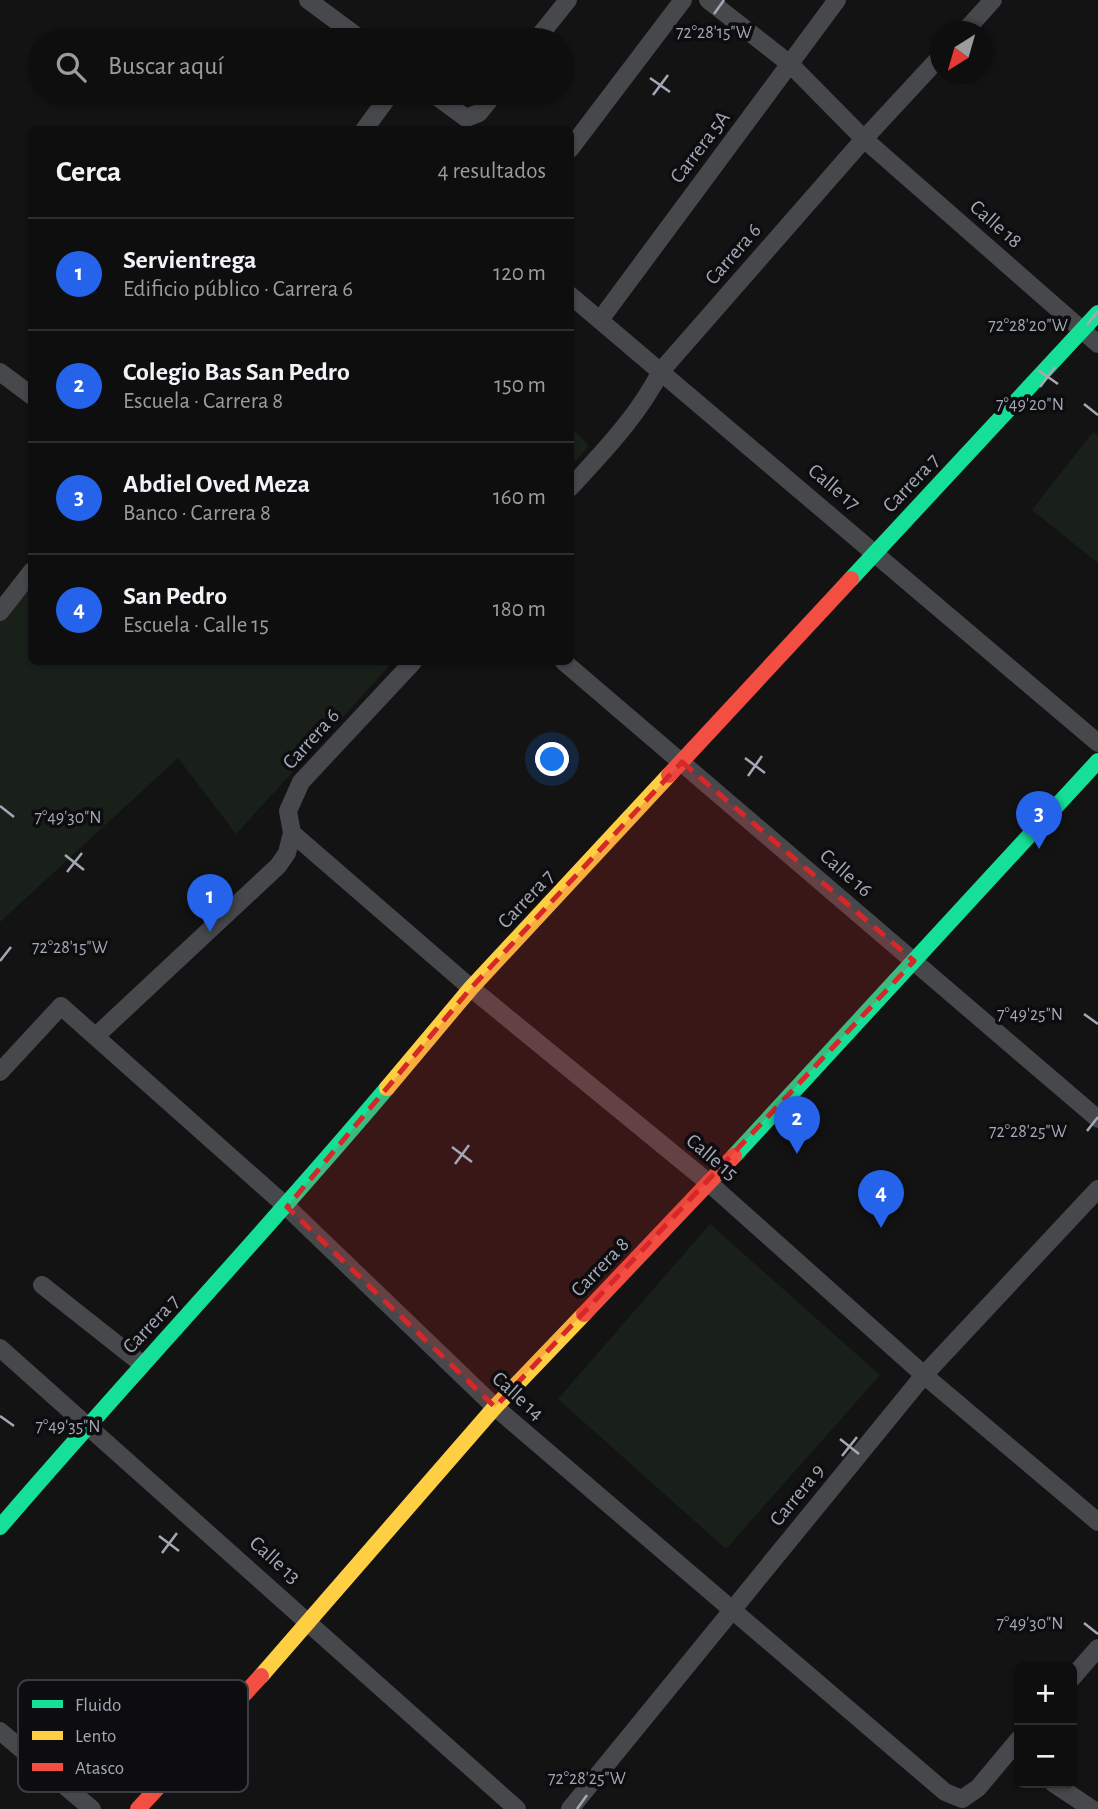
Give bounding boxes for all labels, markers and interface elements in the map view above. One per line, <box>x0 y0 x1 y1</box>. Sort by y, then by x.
north arrow <box>930 21 993 84</box>
text: 72°28'15"W <box>676 24 752 42</box>
search box <box>28 28 574 105</box>
icon: search <box>52 48 90 86</box>
text: Buscar aquí <box>108 53 224 79</box>
street label: Carrera 5A <box>666 107 734 187</box>
text: Cerca <box>56 157 121 187</box>
text: 4 resultados <box>438 160 546 183</box>
street label: Calle 18 <box>966 196 1026 252</box>
street label: Carrera 6 <box>701 219 765 289</box>
text: Servientrega <box>123 247 256 273</box>
text: 1 <box>75 262 83 285</box>
text: 120 m <box>493 262 546 285</box>
text: Edificio público · Carrera 6 <box>123 278 353 301</box>
text: 72°28'20"W <box>988 317 1068 335</box>
text: Colegio Bas San Pedro <box>123 359 350 385</box>
text: 2 <box>74 374 84 397</box>
text: 150 m <box>494 374 546 397</box>
text: Escuela · Carrera 8 <box>123 390 283 413</box>
text: 7°49'20"N <box>996 396 1064 414</box>
street label: Carrera 7 <box>879 449 943 517</box>
street label: Calle 17 <box>804 460 864 515</box>
text: Abdiel Oved Meza <box>123 471 310 497</box>
text: 3 <box>74 486 84 509</box>
text: 160 m <box>493 486 546 509</box>
text: Banco · Carrera 8 <box>123 502 271 525</box>
text: San Pedro <box>123 583 227 609</box>
text: 4 <box>73 598 85 621</box>
text: 180 m <box>493 598 546 621</box>
text: Escuela · Calle 15 <box>123 614 269 637</box>
street label: Carrera 6 <box>279 705 343 773</box>
your location <box>535 742 569 776</box>
pin: 3 <box>1016 791 1062 849</box>
text: 7°49'30"N <box>34 809 102 827</box>
street label: Calle 16 <box>816 845 876 901</box>
street label: Carrera 7 <box>494 865 558 933</box>
pin: 1 <box>187 874 233 932</box>
text: 72°28'15"W <box>32 939 108 957</box>
text: 7°49'25"N <box>997 1006 1063 1024</box>
pin: 2 <box>774 1096 820 1154</box>
text: 72°28'25"W <box>989 1123 1067 1141</box>
street label: Calle 15 <box>682 1130 742 1184</box>
pin: 4 <box>858 1170 904 1228</box>
street label: Carrera 8 <box>567 1233 633 1301</box>
street label: Carrera 7 <box>119 1290 183 1358</box>
street label: Calle 14 <box>488 1368 548 1424</box>
text: 7°49'35"N <box>35 1418 101 1436</box>
street label: Carrera 9 <box>766 1460 828 1530</box>
street label: Calle 13 <box>246 1532 304 1588</box>
text: 7°49'30"N <box>996 1615 1064 1633</box>
map controls <box>1014 1662 1077 1788</box>
button: + <box>1014 1662 1077 1725</box>
legend <box>18 1680 248 1792</box>
text: Fluido <box>75 1696 121 1715</box>
button: − <box>1014 1725 1077 1788</box>
text: Lento <box>75 1727 116 1746</box>
text: Atasco <box>75 1759 124 1778</box>
text: 72°28'25"W <box>548 1770 626 1788</box>

